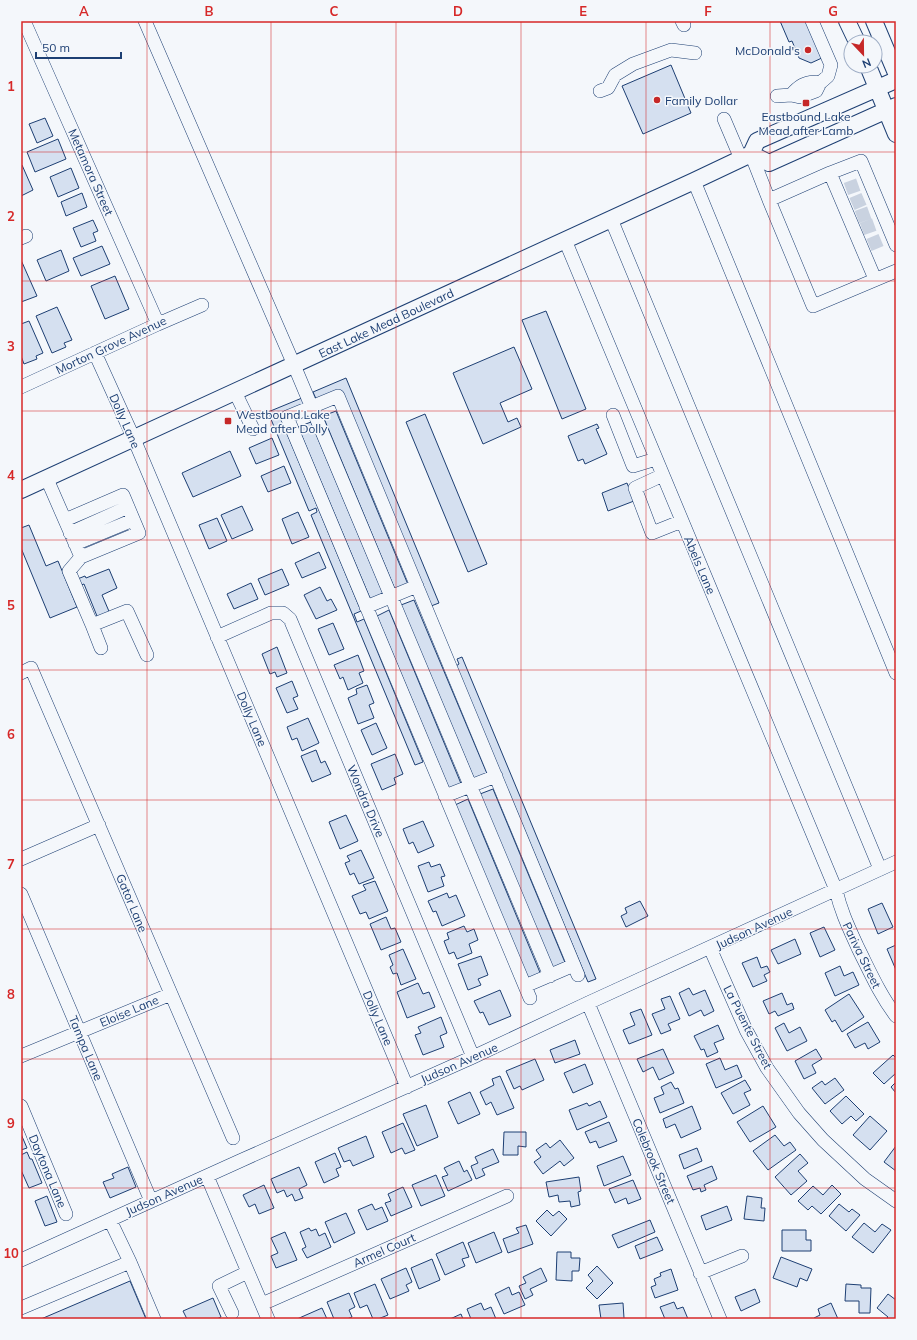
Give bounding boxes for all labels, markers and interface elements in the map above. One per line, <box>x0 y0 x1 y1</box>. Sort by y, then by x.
text: A <box>79 3 89 19</box>
text: B <box>205 3 214 19</box>
text: C <box>330 3 339 19</box>
text: D <box>453 3 463 19</box>
text: E <box>579 3 587 19</box>
text: F <box>704 3 712 19</box>
text: G <box>828 3 838 19</box>
scale bar <box>36 34 121 60</box>
north arrow <box>843 34 883 74</box>
text: 50 m <box>42 40 70 55</box>
place label: McDonald's <box>735 43 800 58</box>
marker: McDonald's <box>803 45 813 55</box>
text: N <box>860 55 873 71</box>
text: 1 <box>7 78 15 94</box>
place label: Family Dollar <box>665 93 738 108</box>
marker: Family Dollar <box>652 95 662 105</box>
marker: Eastbound Lake Mead after Lamb <box>801 98 811 108</box>
place label: Eastbound Lake Mead after Lamb <box>759 109 853 138</box>
street label: Metamora Street <box>65 126 117 218</box>
text: 2 <box>7 208 15 224</box>
street label: East Lake Mead Boulevard <box>316 285 456 361</box>
street label: Morton Grove Avenue <box>53 313 169 377</box>
text: 3 <box>7 338 15 354</box>
street label: Dolly Lane <box>106 391 144 451</box>
place label: Westbound Lake Mead after Dolly <box>236 407 330 436</box>
marker: Westbound Lake Mead after Dolly <box>223 416 233 426</box>
text: 4 <box>7 467 15 483</box>
street label: Abels Lane <box>681 534 719 596</box>
text: 5 <box>7 597 15 613</box>
street label: Dolly Lane <box>234 689 270 749</box>
text: 6 <box>7 726 15 742</box>
street label: Wondra Drive <box>344 762 388 840</box>
text: 7 <box>7 856 15 872</box>
street label: Gator Lane <box>113 872 151 934</box>
street label: Judson Avenue <box>713 904 795 952</box>
street label: Pariva Street <box>840 919 884 991</box>
street label: La Puente Street <box>720 983 776 1071</box>
text: 8 <box>7 986 15 1002</box>
street label: Dolly Lane <box>360 988 396 1048</box>
street label: Eloise Lane <box>97 992 161 1030</box>
street label: Tampa Lane <box>66 1013 106 1083</box>
street label: Judson Avenue <box>418 1039 500 1087</box>
text: 9 <box>7 1115 15 1131</box>
street label: Colebrook Street <box>629 1116 679 1206</box>
street label: Daytona Lane <box>26 1132 70 1210</box>
street label: Judson Avenue <box>123 1171 205 1219</box>
street label: Armel Court <box>350 1230 418 1270</box>
text: 10 <box>3 1245 19 1261</box>

